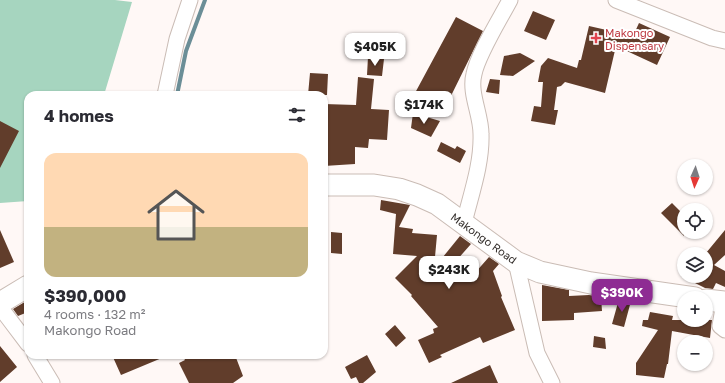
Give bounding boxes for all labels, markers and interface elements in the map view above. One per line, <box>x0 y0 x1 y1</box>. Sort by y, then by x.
place label: Makongo Dispensary <box>605 26 664 52</box>
marker: Makongo Dispensary <box>590 32 602 44</box>
pin: $405K <box>347 33 403 67</box>
text: $405K <box>354 38 396 54</box>
pin: $174K <box>396 91 452 125</box>
text: $174K <box>404 96 444 112</box>
icon: filters <box>286 104 308 126</box>
text: 4 homes <box>44 105 114 126</box>
north arrow <box>677 159 713 195</box>
map controls <box>677 159 713 371</box>
icon: home <box>140 179 212 251</box>
button: locate <box>677 203 713 239</box>
street label: Makongo Road <box>449 210 519 266</box>
button: layers <box>677 247 713 283</box>
pin: $243K <box>421 256 477 290</box>
text: $243K <box>428 261 470 277</box>
pin: $390K <box>594 279 650 313</box>
text: $390K <box>601 284 643 300</box>
text: $390,000 <box>44 285 126 306</box>
button: + <box>677 291 713 327</box>
text: 4 rooms · 132 m² <box>44 306 145 322</box>
text: Makongo Road <box>44 322 136 338</box>
button: − <box>677 335 713 371</box>

